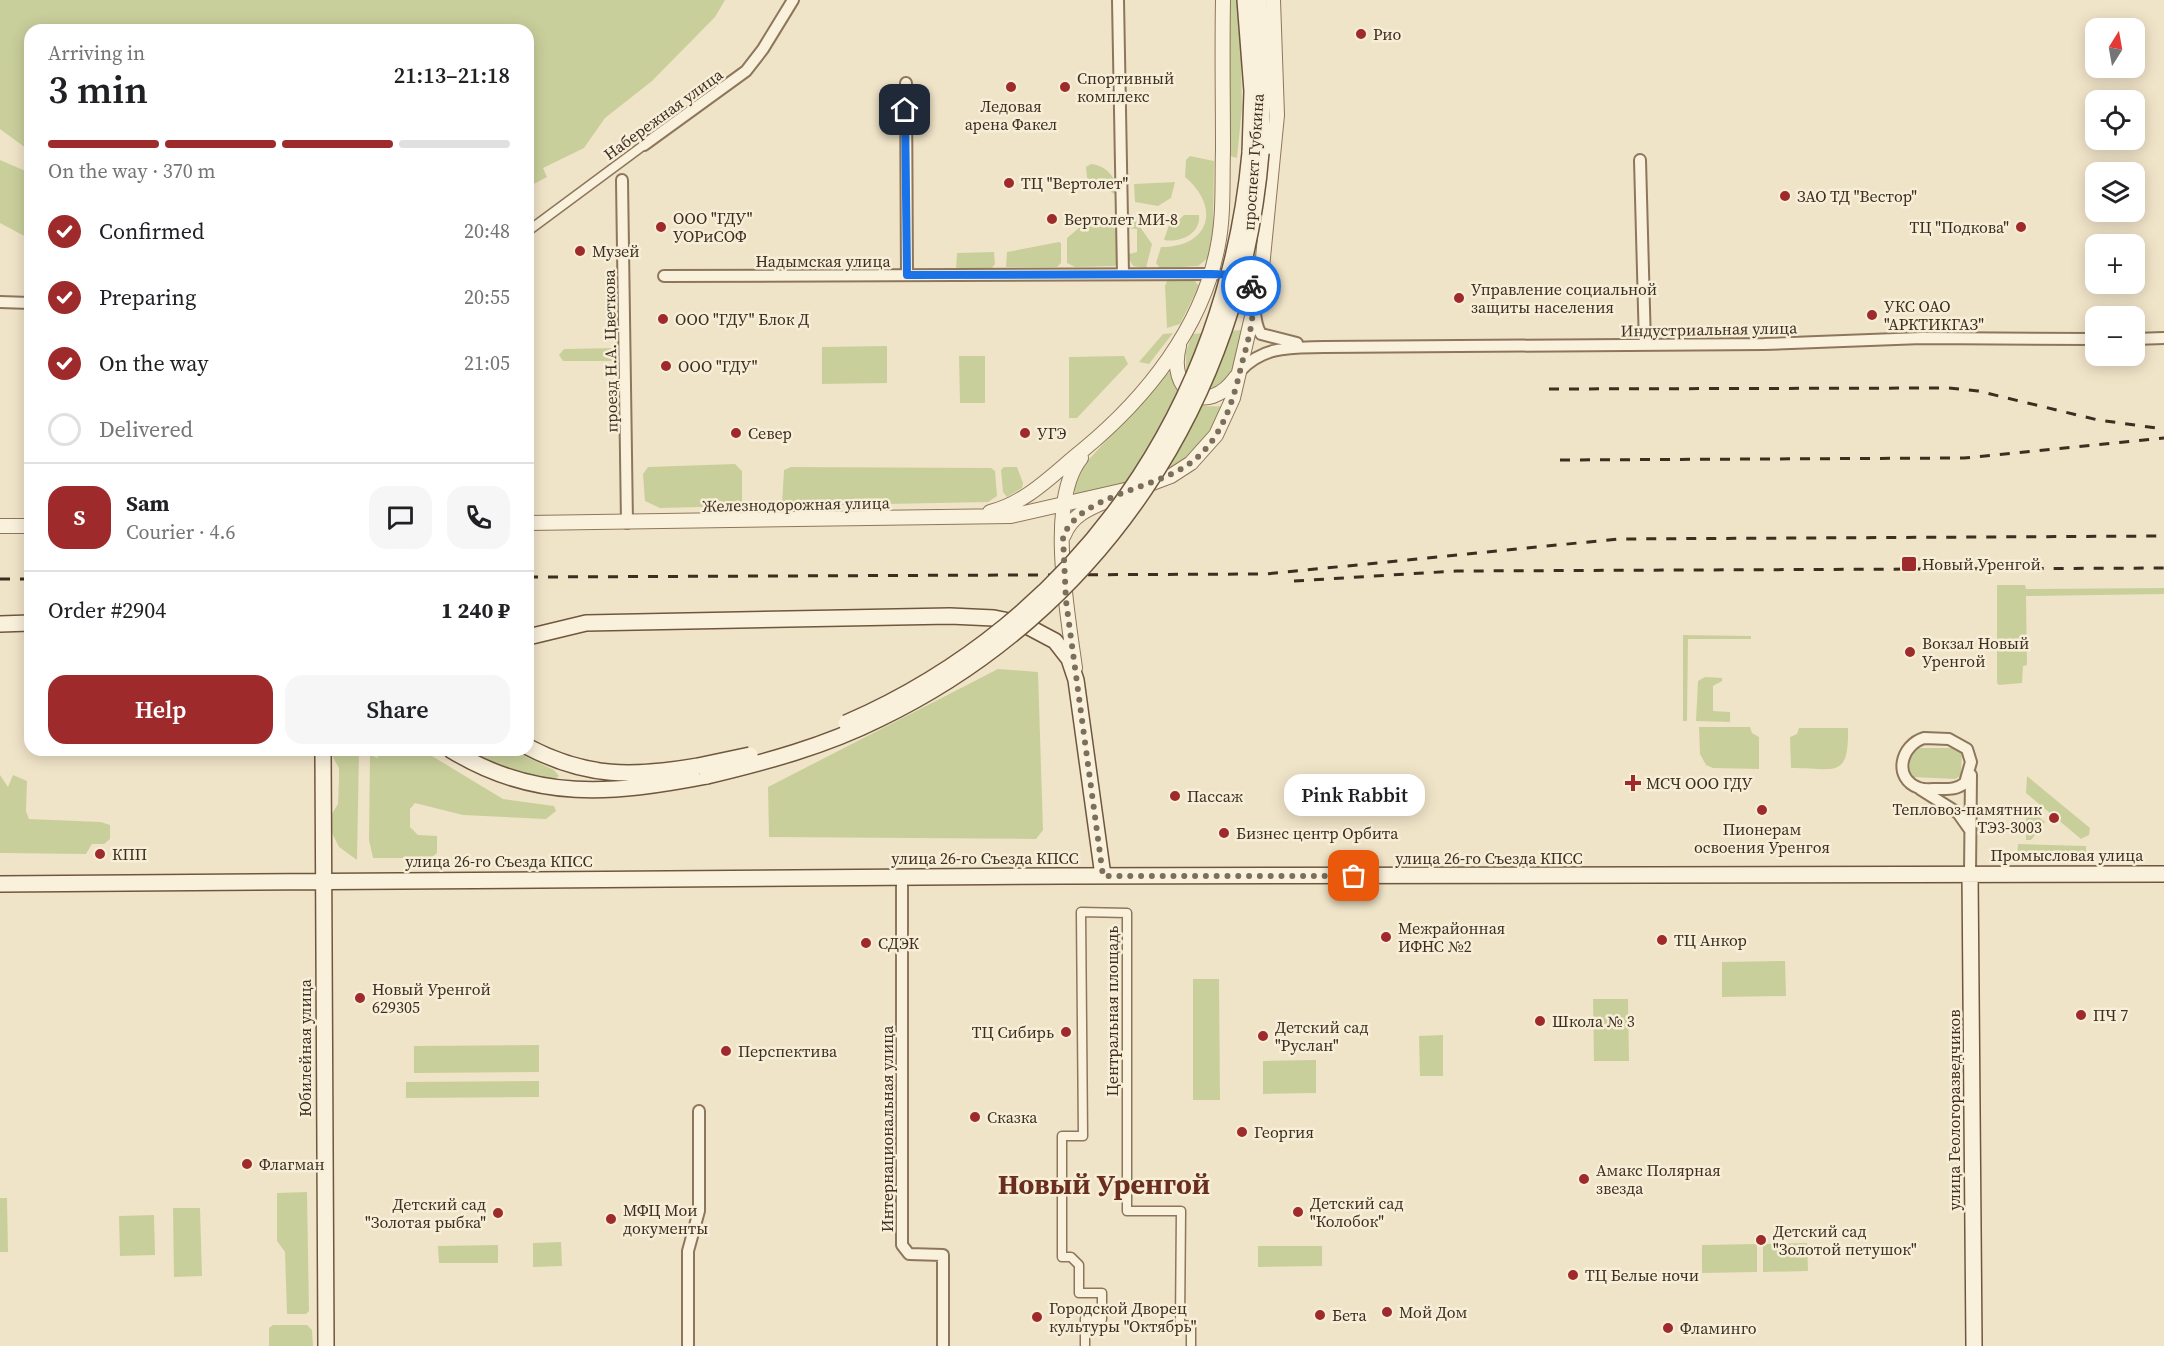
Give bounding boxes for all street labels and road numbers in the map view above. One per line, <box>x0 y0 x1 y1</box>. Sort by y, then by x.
street label: Набережная улица <box>599 63 728 165</box>
street label: проспект Губкина <box>1237 92 1269 231</box>
street label: Надымская улица <box>755 250 891 272</box>
street label: проезд Н.А. Цветкова <box>598 268 622 433</box>
street label: Индустриальная улица <box>1621 316 1798 342</box>
street label: Железнодорожная улица <box>702 491 891 517</box>
street label: Промысловая улица <box>1991 844 2144 866</box>
street label: улица 26-го Съезда КПСС <box>891 847 1079 869</box>
street label: улица 26-го Съезда КПСС <box>1395 847 1583 869</box>
street label: улица 26-го Съезда КПСС <box>405 850 593 872</box>
street label: Центральная площадь <box>1101 926 1123 1096</box>
street label: Юбилейная улица <box>294 978 316 1117</box>
street label: улица Геологоразведчиков <box>1943 1009 1965 1211</box>
street label: Интернациональная улица <box>876 1025 898 1232</box>

